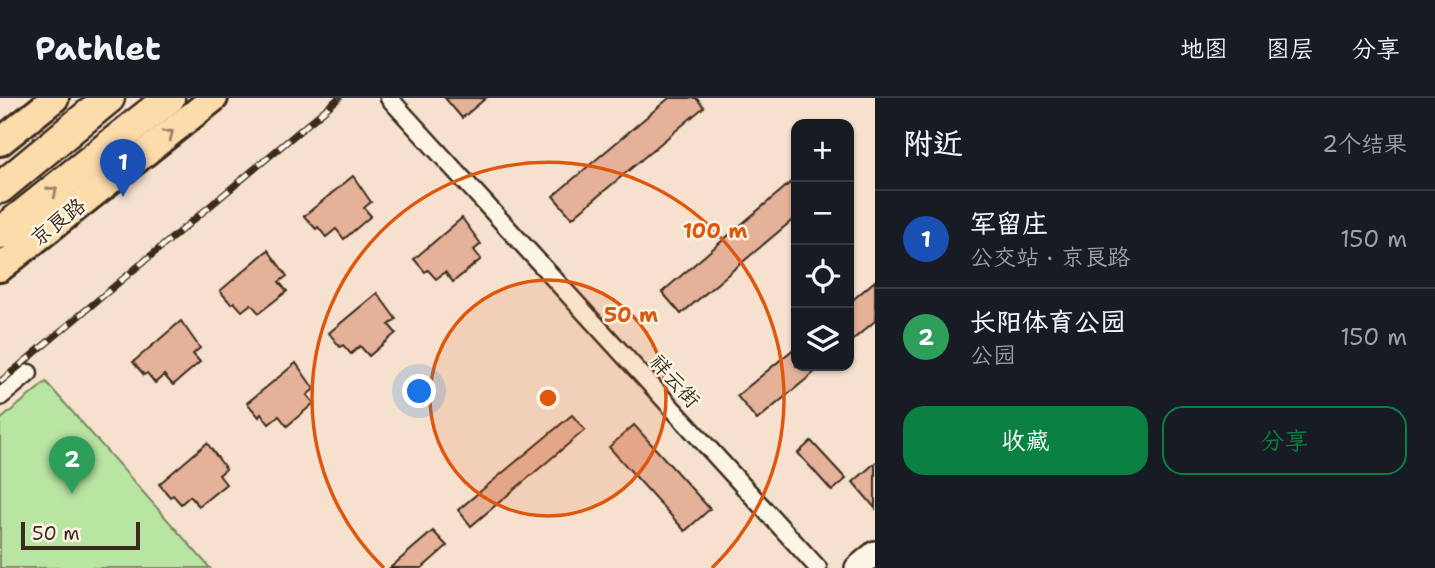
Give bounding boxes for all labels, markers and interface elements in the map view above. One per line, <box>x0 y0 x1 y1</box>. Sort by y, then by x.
text: Pathlet <box>35 26 161 71</box>
text: 地图 <box>1180 33 1228 65</box>
text: 图层 <box>1266 33 1314 65</box>
text: 分享 <box>1352 33 1400 65</box>
map controls <box>791 119 854 371</box>
button: + <box>791 119 854 182</box>
text: 附近 <box>903 123 963 164</box>
text: 2个结果 <box>1322 129 1407 159</box>
one-way arrow <box>160 130 173 142</box>
pin: 1 <box>100 139 146 197</box>
button: − <box>791 182 854 245</box>
one-way arrow <box>46 186 58 199</box>
street label: 京良路 <box>25 192 91 252</box>
text: 军留庄 <box>970 206 1048 241</box>
text: 100 m <box>683 217 747 245</box>
text: 1 <box>921 224 931 254</box>
text: 150 m <box>1340 224 1407 254</box>
text: 公交站 · 京良路 <box>970 242 1130 272</box>
button: locate <box>791 245 854 308</box>
text: 50 m <box>604 301 658 329</box>
text: 长阳体育公园 <box>970 304 1126 339</box>
button: layers <box>791 308 854 371</box>
text: 2 <box>918 322 934 352</box>
text: 150 m <box>1340 322 1407 352</box>
text: 公园 <box>970 340 1016 370</box>
street label: 祥云街 <box>644 348 706 414</box>
your location <box>402 374 436 408</box>
centre of rings <box>536 386 560 410</box>
button: 收藏 <box>903 406 1148 475</box>
button: 分享 <box>1162 406 1407 475</box>
pin: 2 <box>49 436 95 494</box>
scale bar <box>21 519 140 551</box>
text: 50 m <box>32 521 80 546</box>

